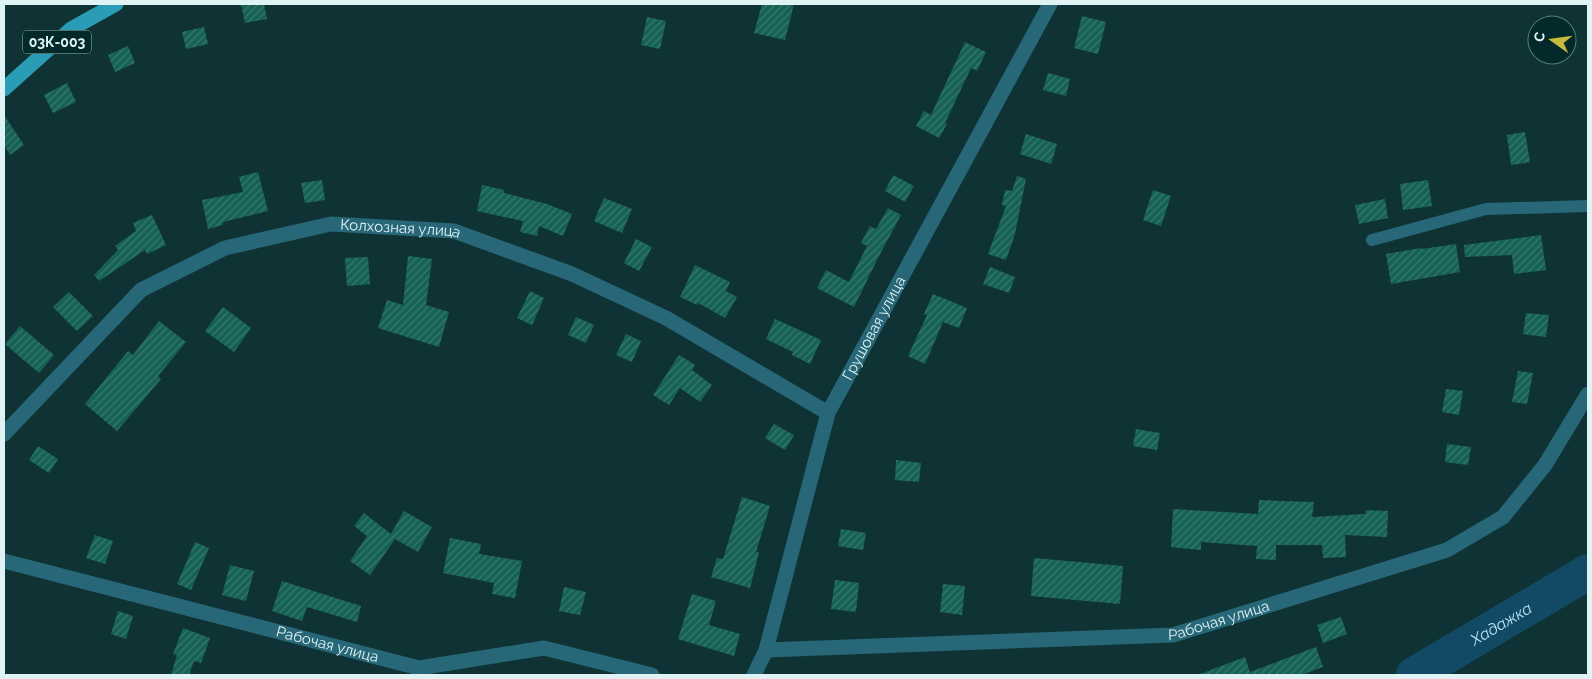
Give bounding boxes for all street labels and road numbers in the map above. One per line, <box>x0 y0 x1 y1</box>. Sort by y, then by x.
road number: 03К-003 <box>23 31 91 54</box>
street label: Колхозная улица <box>340 216 463 242</box>
street label: Грушовая улица <box>838 273 909 384</box>
street label: Рабочая улица <box>1168 597 1271 644</box>
street label: Рабочая улица <box>274 623 381 666</box>

